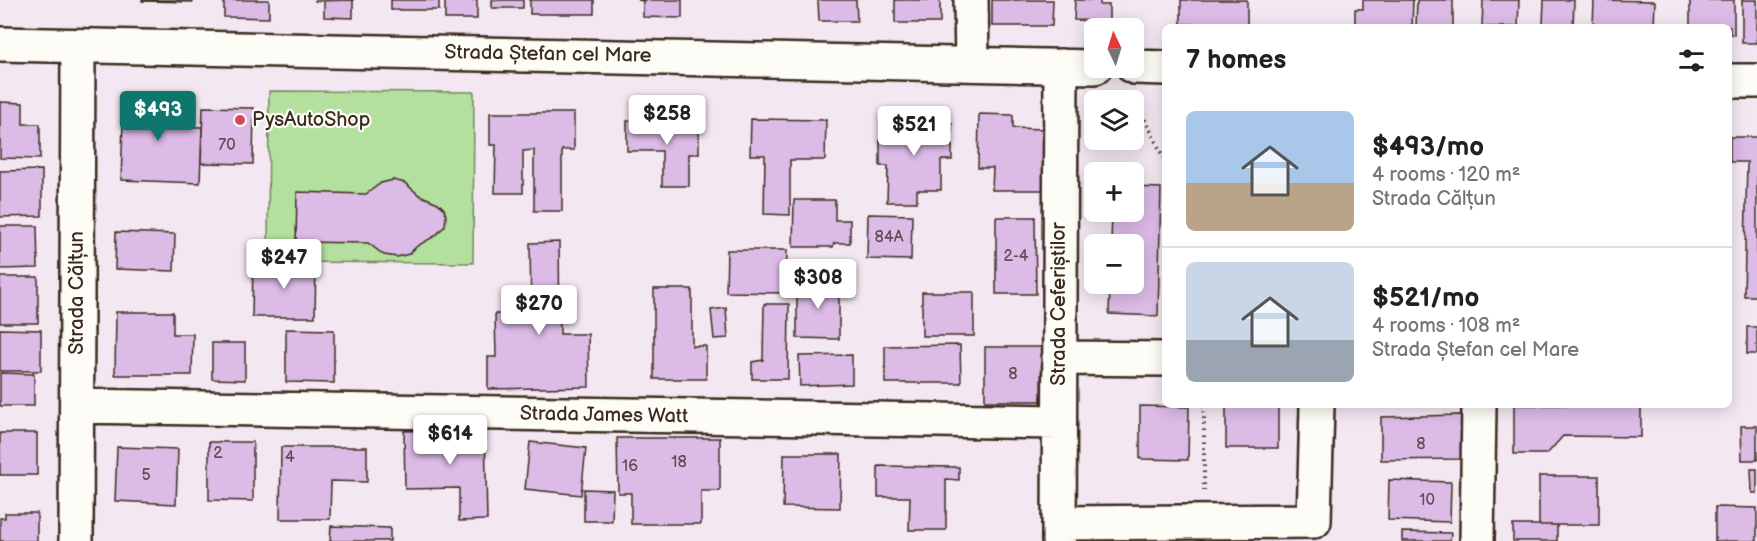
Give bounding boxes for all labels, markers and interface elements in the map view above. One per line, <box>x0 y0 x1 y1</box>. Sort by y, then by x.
north arrow <box>1084 18 1144 78</box>
map controls <box>1084 18 1144 294</box>
street label: Strada Ștefan cel Mare <box>444 40 652 68</box>
icon: filters <box>1675 44 1708 77</box>
text: 7 homes <box>1186 45 1286 76</box>
button: layers <box>1084 90 1144 150</box>
pin: $493 <box>122 91 194 142</box>
pin: $258 <box>631 95 703 146</box>
text: $493 <box>134 98 182 122</box>
text: $258 <box>643 102 691 126</box>
pin: $521 <box>878 106 950 157</box>
place label: PysAutoShop <box>252 108 370 132</box>
marker: PysAutoShop <box>233 113 247 127</box>
text: $521 <box>892 113 936 137</box>
text: $493/mo <box>1372 132 1484 163</box>
icon: home <box>1234 135 1306 207</box>
house number: 70 <box>218 136 236 155</box>
button: + <box>1084 162 1144 222</box>
text: 4 rooms · 120 m² <box>1372 163 1521 187</box>
text: Strada Călțun <box>1372 187 1496 211</box>
street label: Strada Ceferiștilor <box>1047 222 1071 386</box>
house number: 84A <box>875 228 904 247</box>
street label: Strada Călțun <box>65 231 89 355</box>
button: − <box>1084 234 1144 294</box>
pin: $247 <box>248 239 320 290</box>
text: $247 <box>260 246 308 270</box>
house number: 2-4 <box>1003 247 1029 266</box>
pin: $308 <box>782 259 854 310</box>
text: $308 <box>793 266 843 290</box>
text: $521/mo <box>1372 283 1479 314</box>
pin: $270 <box>503 285 575 336</box>
icon: home <box>1234 286 1306 358</box>
text: $270 <box>515 292 563 316</box>
text: 4 rooms · 108 m² <box>1372 314 1520 338</box>
text: Strada Ștefan cel Mare <box>1372 338 1579 362</box>
house number: 8 <box>1008 365 1018 384</box>
street label: Strada James Watt <box>520 402 688 428</box>
pin: $614 <box>414 415 486 466</box>
text: $614 <box>427 422 473 446</box>
house number: 8 <box>1416 435 1426 454</box>
house number: 2 <box>213 444 223 463</box>
house number: 4 <box>285 448 295 467</box>
house number: 18 <box>671 453 687 472</box>
house number: 16 <box>622 457 638 476</box>
house number: 5 <box>141 466 151 485</box>
house number: 10 <box>1419 491 1435 510</box>

